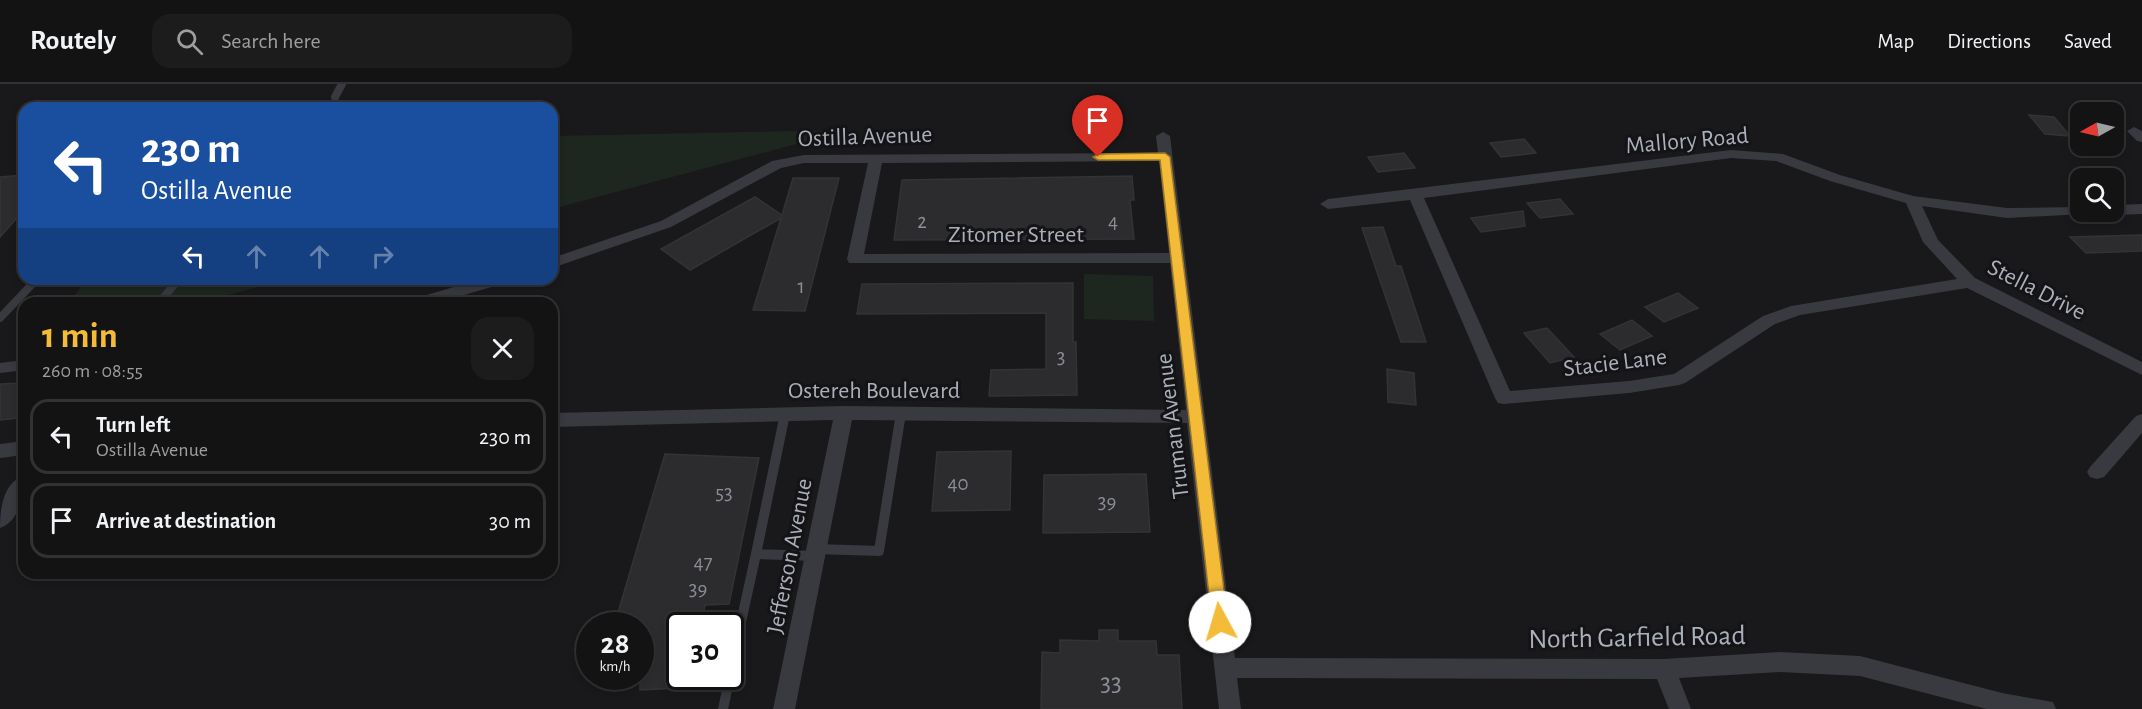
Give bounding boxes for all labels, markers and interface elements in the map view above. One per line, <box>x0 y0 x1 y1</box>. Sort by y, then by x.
search box <box>152 14 572 68</box>
icon: search <box>173 25 206 58</box>
text: Routely <box>30 27 116 55</box>
text: Search here <box>221 30 321 52</box>
text: Map <box>1878 31 1914 52</box>
text: Directions <box>1947 31 2031 52</box>
text: Saved <box>2064 31 2112 52</box>
pin <box>1072 95 1123 157</box>
north arrow <box>2070 102 2124 156</box>
map controls <box>2070 102 2124 222</box>
icon: arrive <box>1081 104 1114 137</box>
street label: Ostilla Avenue <box>797 123 933 151</box>
street label: Mallory Road <box>1625 124 1749 158</box>
icon: left <box>42 126 120 204</box>
text: 230 m <box>141 128 241 170</box>
button: search <box>2070 168 2124 222</box>
text: Ostilla Avenue <box>141 177 292 204</box>
house number: 2 <box>917 211 927 232</box>
house number: 4 <box>1108 211 1118 232</box>
street label: Zitomer Street <box>948 223 1084 247</box>
icon: left <box>177 240 210 273</box>
icon: ahead <box>240 240 273 273</box>
icon: ahead <box>303 240 336 273</box>
icon: right <box>366 240 399 273</box>
street label: Stella Drive <box>1984 255 2089 325</box>
house number: 1 <box>797 276 805 297</box>
button: close <box>471 317 534 380</box>
text: 1 min <box>42 318 118 354</box>
street label: Stacie Lane <box>1562 345 1668 381</box>
house number: 3 <box>1057 346 1065 367</box>
street label: Truman Avenue <box>1152 352 1194 500</box>
text: 260 m · 08:55 <box>42 361 143 381</box>
street label: Ostereh Boulevard <box>788 379 960 403</box>
text: Turn left <box>96 414 170 436</box>
icon: left <box>45 420 78 453</box>
text: 230 m <box>479 426 531 448</box>
text: Ostilla Avenue <box>96 440 208 460</box>
house number: 40 <box>947 473 969 494</box>
street label: Jefferson Avenue <box>763 477 817 636</box>
house number: 53 <box>715 482 733 503</box>
house number: 39 <box>1098 491 1116 512</box>
icon: arrive <box>45 504 78 537</box>
text: Arrive at destination <box>96 510 276 532</box>
text: 30 m <box>489 510 531 532</box>
house number: 47 <box>694 552 713 573</box>
house number: 39 <box>689 578 707 599</box>
position arrow <box>1188 590 1252 654</box>
speed limit sign: 30 <box>666 612 744 690</box>
street label: North Garfield Road <box>1528 622 1746 654</box>
text: 28 <box>601 629 629 659</box>
text: km/h <box>600 659 630 674</box>
house number: 33 <box>1100 670 1122 696</box>

